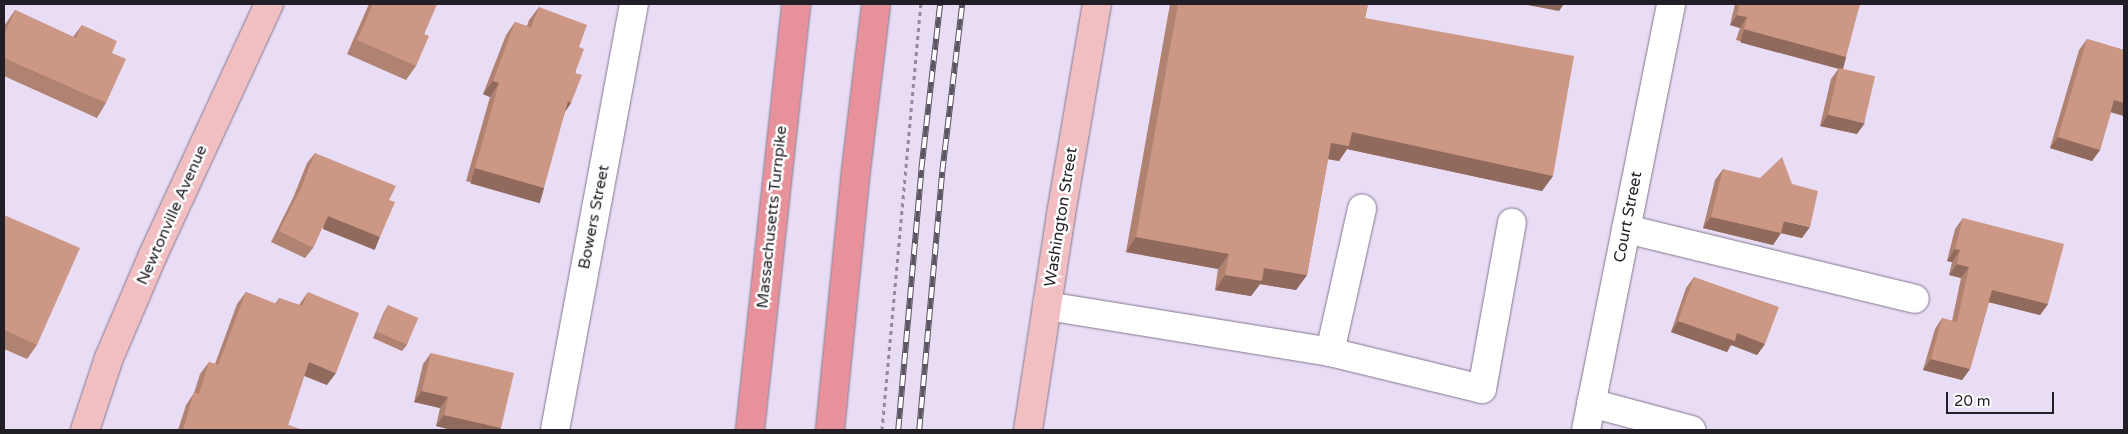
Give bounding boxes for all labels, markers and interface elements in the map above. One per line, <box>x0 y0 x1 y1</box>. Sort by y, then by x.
street label: Massachusetts Turnpike <box>753 125 791 309</box>
street label: Newtonville Avenue <box>133 142 211 288</box>
street label: Washington Street <box>1040 146 1082 288</box>
street label: Bowers Street <box>574 163 614 271</box>
street label: Court Street <box>1610 170 1646 264</box>
scale bar <box>1948 382 2056 414</box>
text: 20 m <box>1954 392 1991 410</box>

